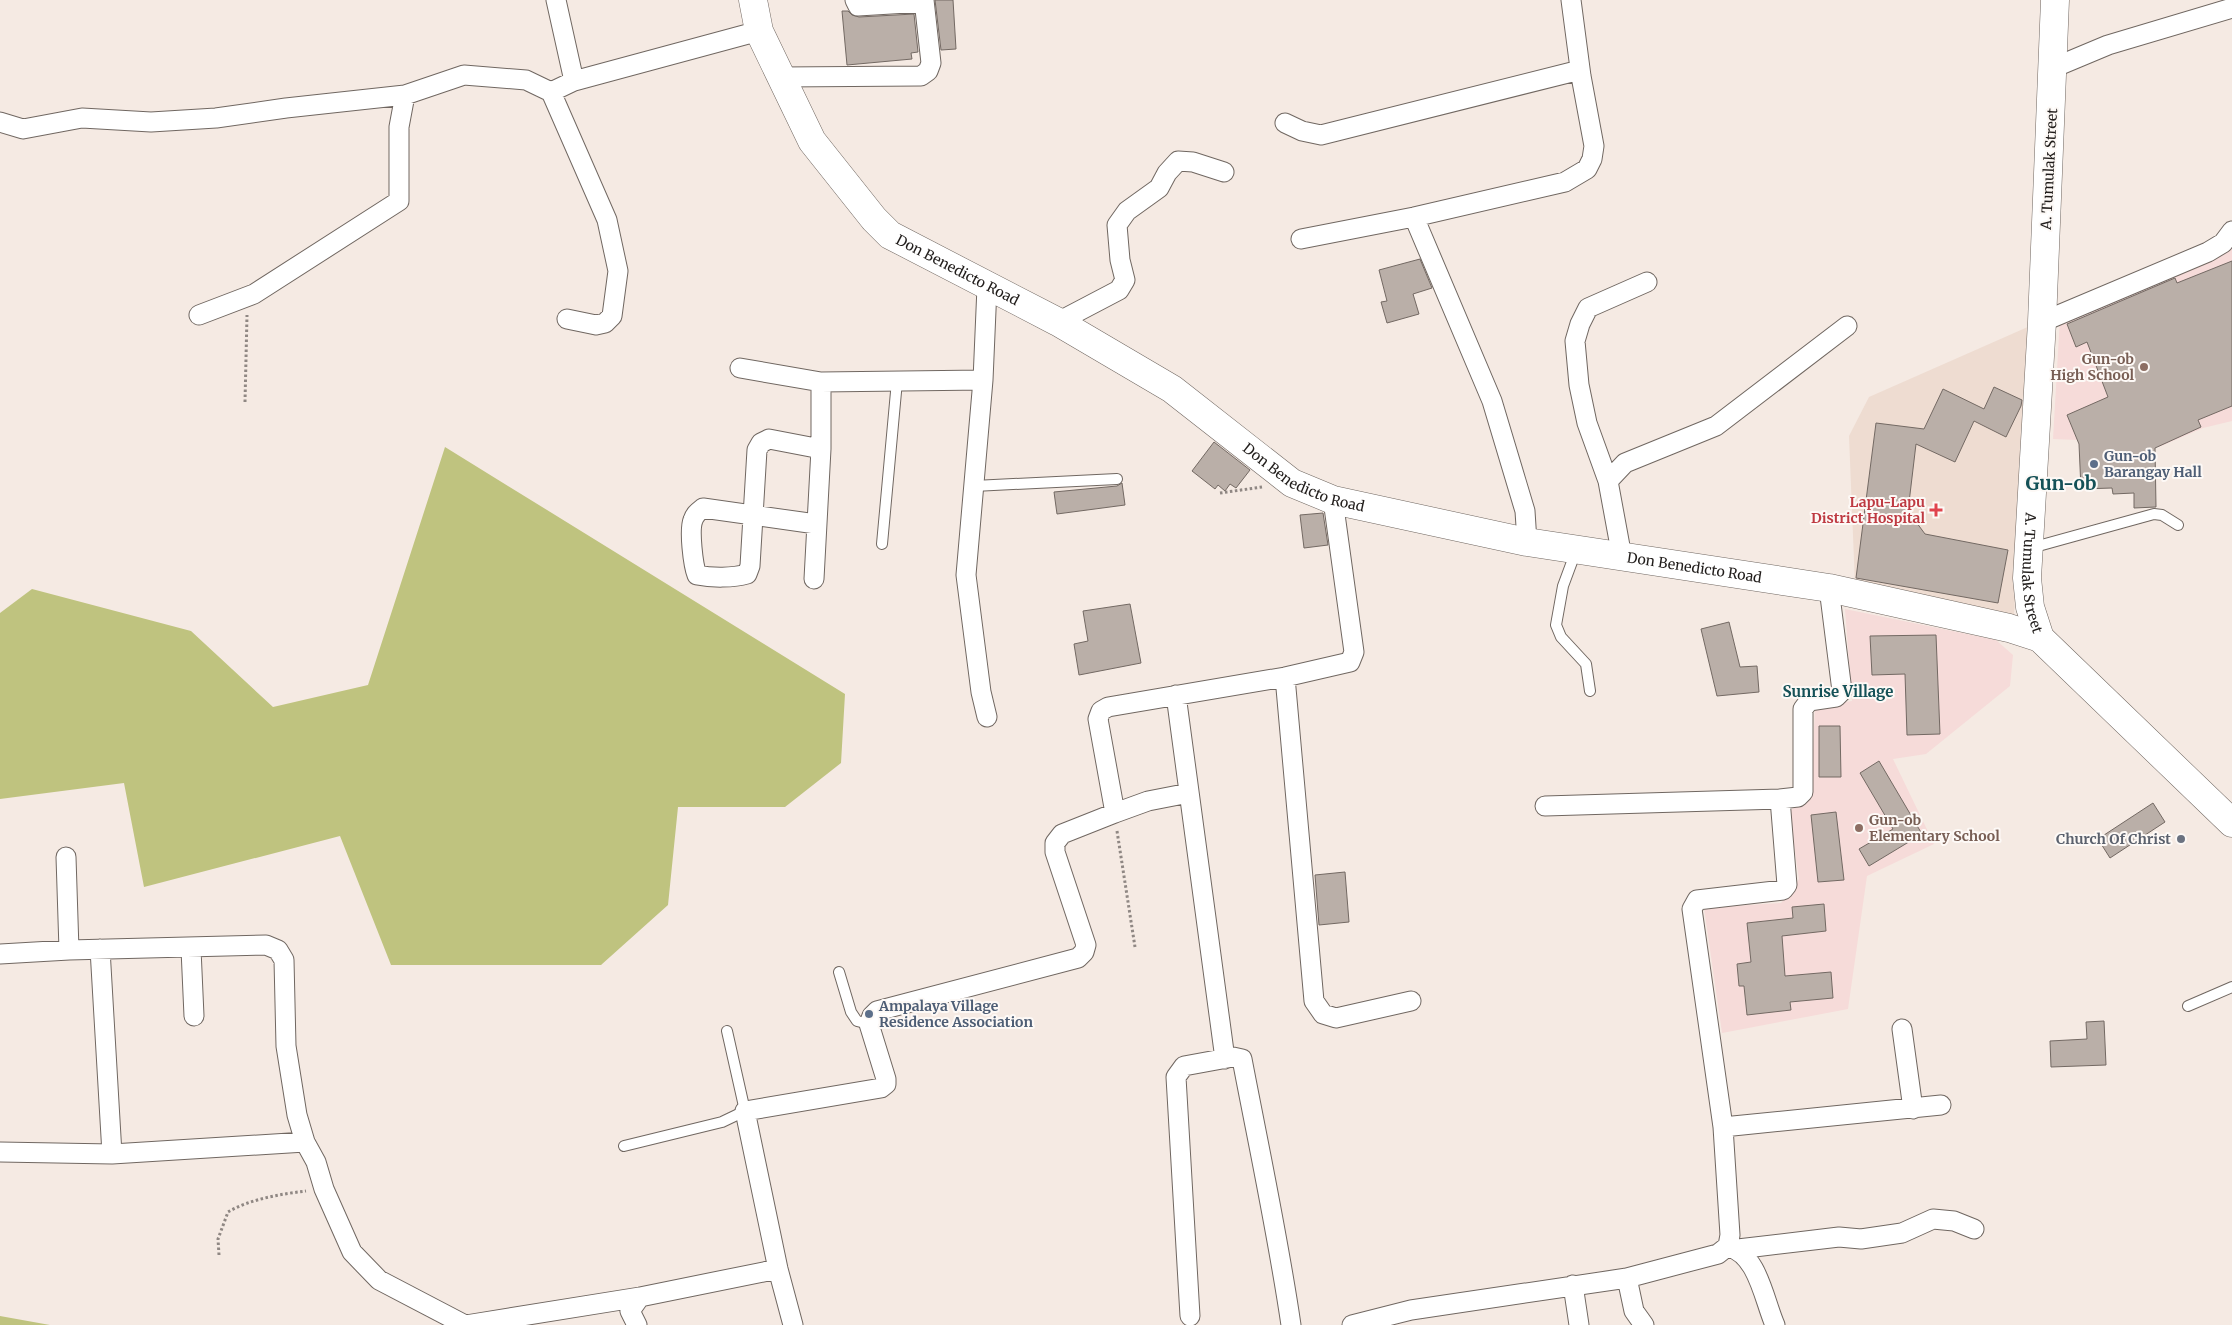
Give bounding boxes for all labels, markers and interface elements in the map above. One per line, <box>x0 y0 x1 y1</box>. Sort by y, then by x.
street label: A. Tumulak Street <box>2037 107 2061 231</box>
street label: Don Benedicto Road <box>893 231 1023 310</box>
place label: Gun-ob High School <box>2050 350 2134 384</box>
marker: Gun-ob High School <box>2138 361 2150 373</box>
street label: Don Benedicto Road <box>1239 439 1367 516</box>
place label: Gun-ob Barangay Hall <box>2104 447 2202 481</box>
marker: Gun-ob Barangay Hall <box>2088 458 2100 470</box>
district label: Gun-ob <box>2026 471 2097 495</box>
place label: Lapu-Lapu District Hospital <box>1811 493 1925 527</box>
marker: Lapu-Lapu District Hospital <box>1929 503 1943 517</box>
street label: A. Tumulak Street <box>2018 511 2047 636</box>
street label: Don Benedicto Road <box>1626 548 1764 587</box>
district label: Sunrise Village <box>1783 682 1893 701</box>
place label: Gun-ob Elementary School <box>1869 811 2000 845</box>
marker: Gun-ob Elementary School <box>1853 822 1865 834</box>
place label: Church Of Christ <box>2056 830 2171 848</box>
marker: Church Of Christ <box>2175 833 2187 845</box>
place label: Ampalaya Village Residence Association <box>878 997 1033 1031</box>
marker: Ampalaya Village Residence Association <box>863 1008 875 1020</box>

